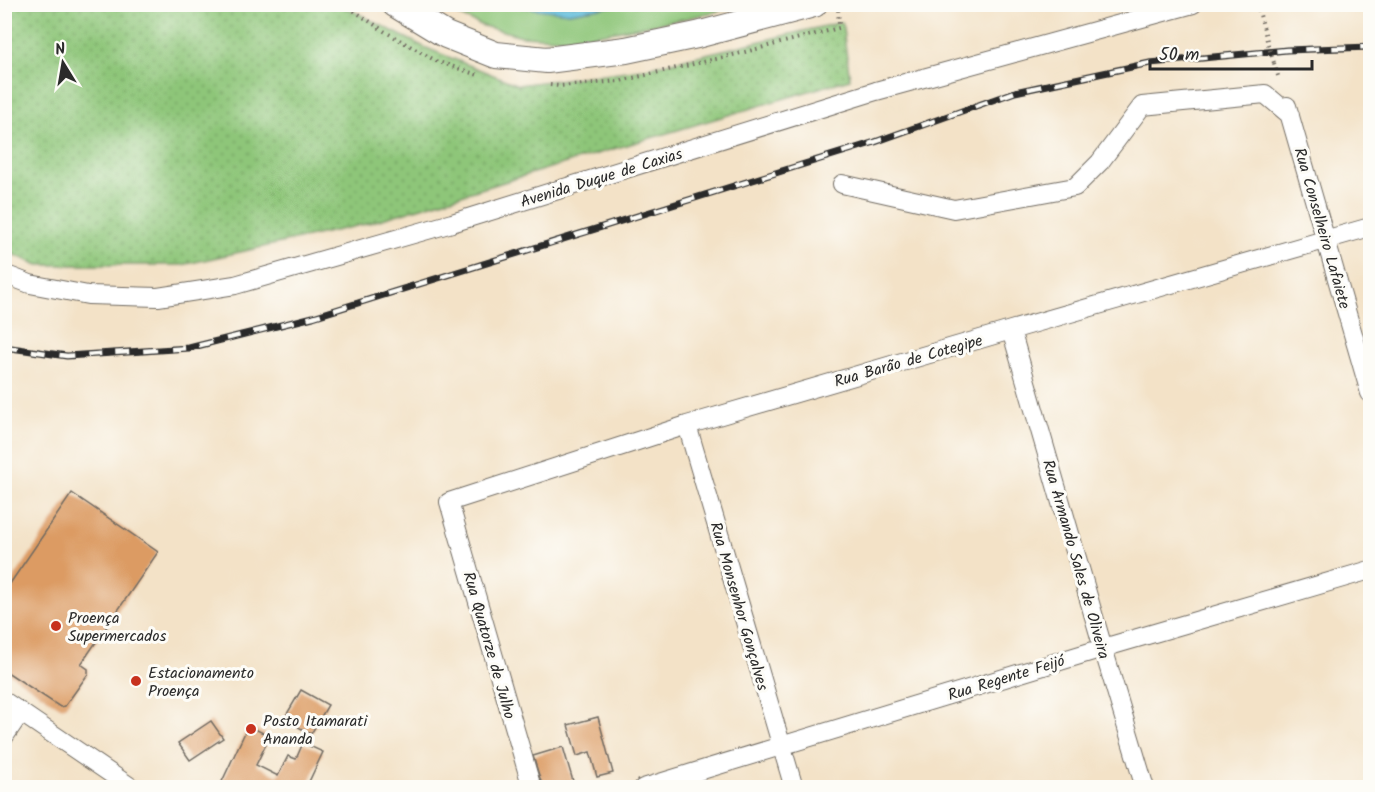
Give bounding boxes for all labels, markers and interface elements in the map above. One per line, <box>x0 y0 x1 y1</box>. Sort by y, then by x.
north arrow <box>33 33 93 93</box>
scale bar <box>1150 33 1312 71</box>
text: N <box>53 37 68 63</box>
text: 50 m <box>1159 41 1199 70</box>
street label: Avenida Duque de Caxias <box>517 142 686 215</box>
street label: Rua Conselheiro Lafaiete <box>1287 145 1357 312</box>
street label: Rua Barão de Cotegipe <box>831 328 986 395</box>
street label: Rua Armando Sales de Oliveira <box>1035 457 1116 662</box>
street label: Rua Monsenhor Gonçalves <box>703 519 775 694</box>
street label: Rua Quatorze de Julho <box>456 569 522 722</box>
place label: Proença Supermercados <box>68 606 166 649</box>
marker: Proença Supermercados <box>49 619 63 633</box>
street label: Rua Regente Feijó <box>945 649 1069 708</box>
place label: Estacionamento Proença <box>148 661 254 704</box>
marker: Estacionamento Proença <box>129 674 143 688</box>
place label: Posto Itamarati Ananda <box>263 709 368 752</box>
marker: Posto Itamarati Ananda <box>244 722 258 736</box>

